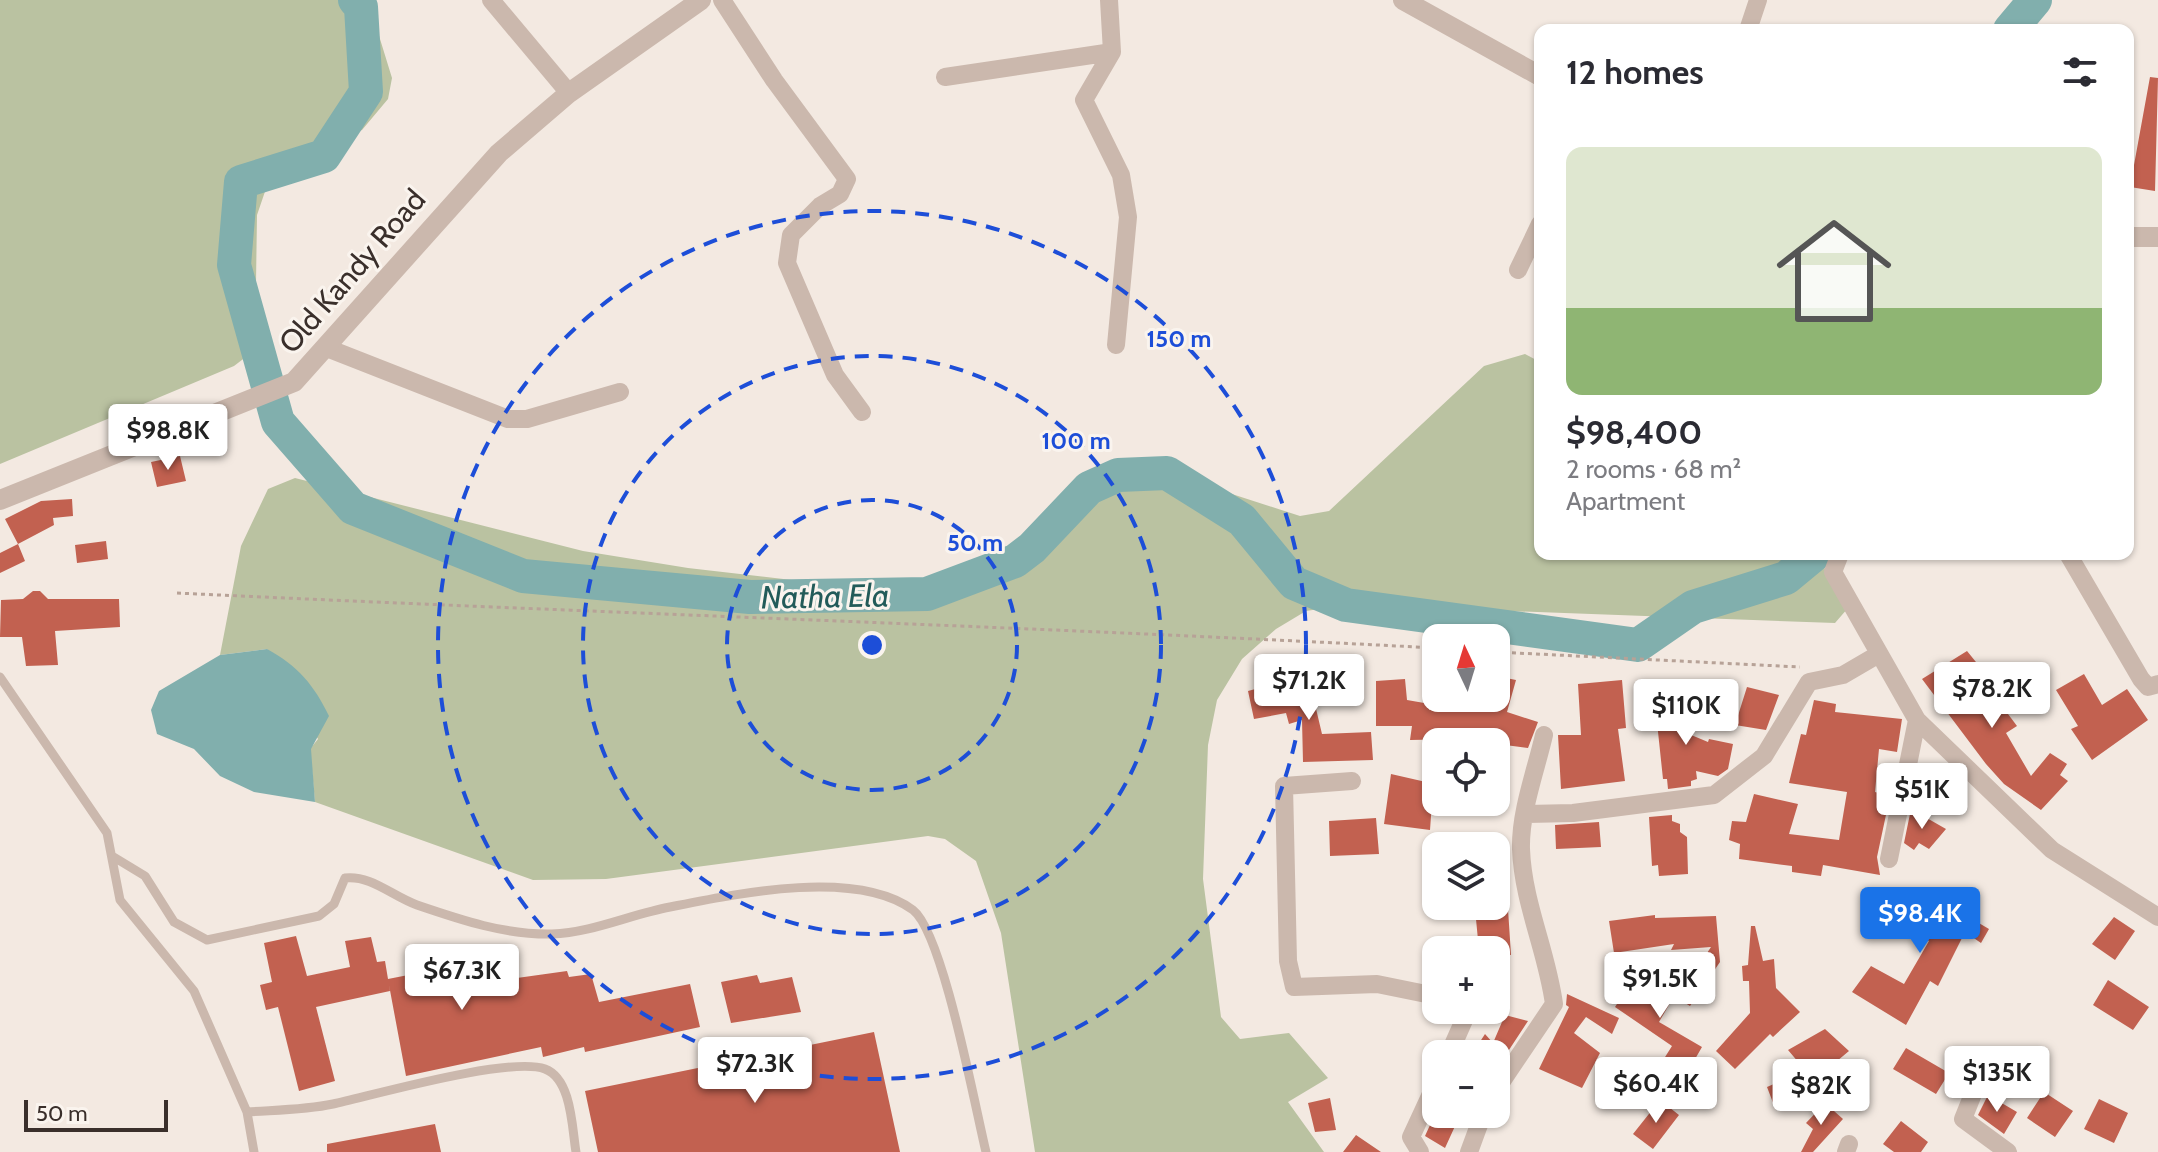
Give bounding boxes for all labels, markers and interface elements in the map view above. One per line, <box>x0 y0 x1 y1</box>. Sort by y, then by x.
icon: filters <box>2058 50 2102 94</box>
text: 12 homes <box>1566 51 1704 93</box>
street label: Old Kandy Road <box>271 181 433 361</box>
icon: home <box>1762 199 1906 343</box>
text: 150 m <box>1147 324 1211 353</box>
pin: $98.8K <box>103 404 233 472</box>
text: $98,400 <box>1566 411 1702 453</box>
text: $98.8K <box>126 414 210 446</box>
text: 100 m <box>1041 426 1111 455</box>
text: 2 rooms · 68 m² <box>1566 453 1741 485</box>
text: Apartment <box>1566 485 1685 517</box>
text: 50 m <box>947 528 1003 557</box>
water label: Natha Ela <box>760 575 890 617</box>
north arrow <box>1422 624 1510 712</box>
map controls <box>1422 624 1510 1128</box>
centre of rings <box>858 631 886 659</box>
pin: $71.2K <box>1244 654 1374 722</box>
pin: $78.2K <box>1927 662 2057 730</box>
text: $71.2K <box>1272 664 1346 696</box>
text: $78.2K <box>1952 672 2032 704</box>
pin: $110K <box>1630 679 1742 747</box>
text: $110K <box>1652 689 1720 721</box>
button: locate <box>1422 728 1510 816</box>
pin: $51K <box>1875 763 1969 831</box>
text: $51K <box>1895 773 1949 805</box>
button: layers <box>1422 832 1510 920</box>
pin: $98.4K <box>1855 887 1985 955</box>
text: $98.4K <box>1878 897 1962 929</box>
button: + <box>1422 936 1510 1024</box>
pin: $67.3K <box>397 944 527 1012</box>
pin: $91.5K <box>1595 952 1725 1020</box>
text: $67.3K <box>423 954 501 986</box>
text: $91.5K <box>1622 962 1698 994</box>
pin: $72.3K <box>690 1037 820 1105</box>
button: − <box>1422 1040 1510 1128</box>
pin: $135K <box>1941 1046 2053 1114</box>
text: $72.3K <box>716 1047 794 1079</box>
text: $135K <box>1963 1056 2031 1088</box>
pin: $60.4K <box>1591 1057 1721 1125</box>
pin: $82K <box>1774 1059 1868 1127</box>
text: $60.4K <box>1613 1067 1699 1099</box>
text: $82K <box>1791 1069 1851 1101</box>
scale bar <box>24 1096 168 1132</box>
text: 50 m <box>36 1100 88 1127</box>

